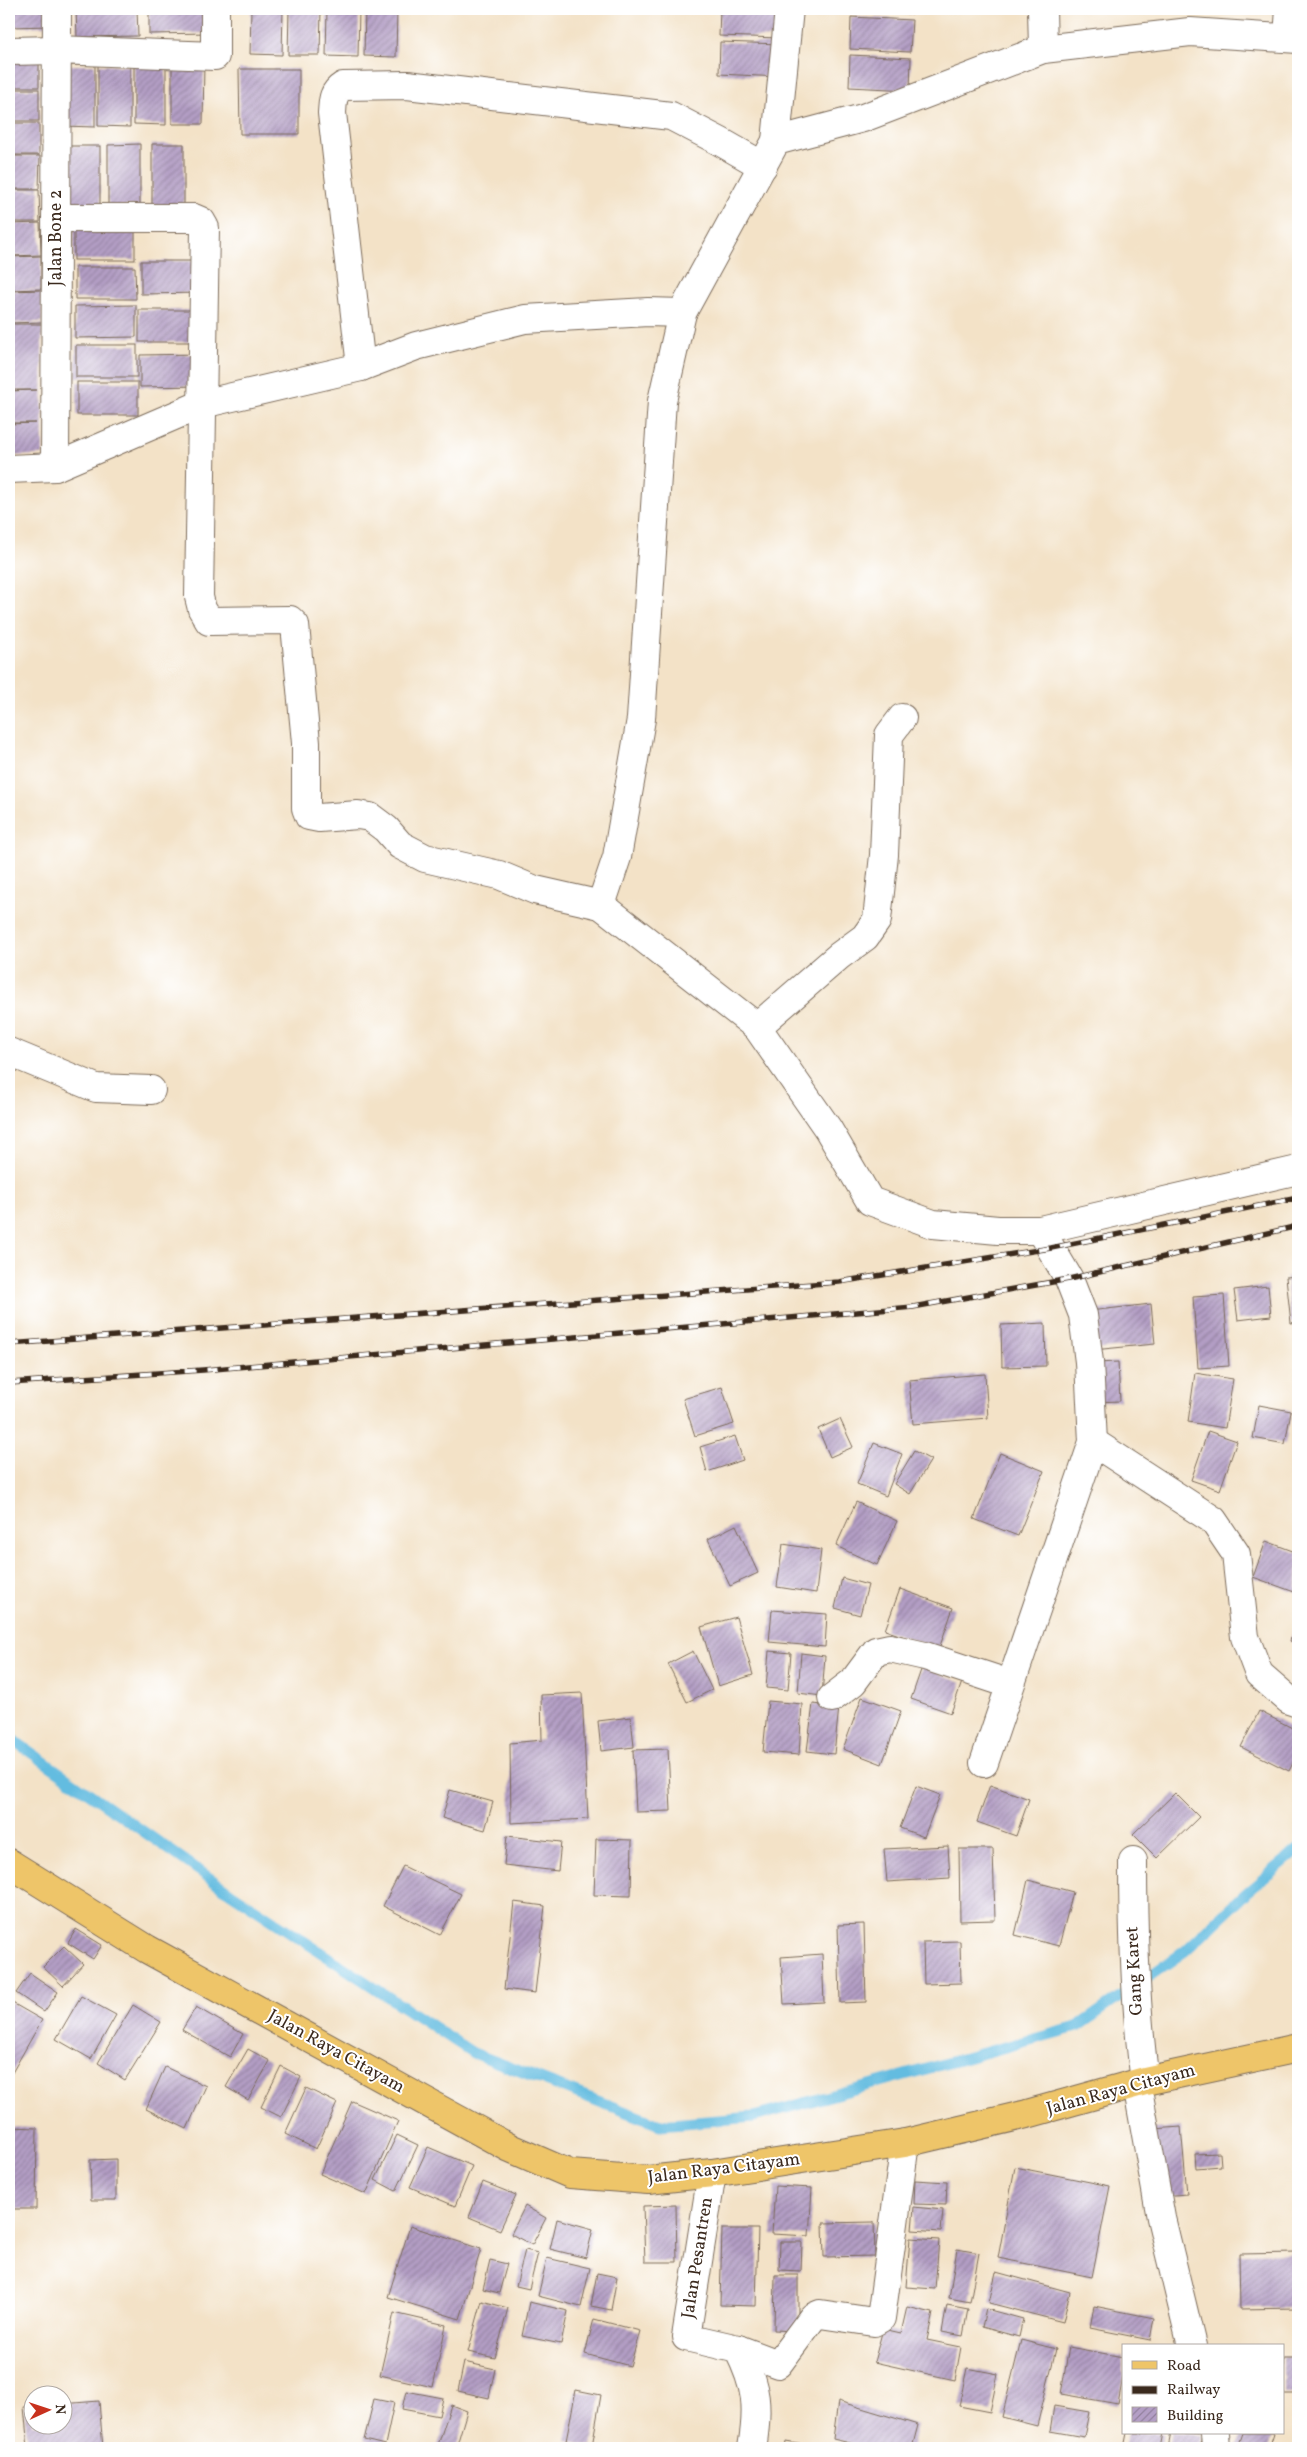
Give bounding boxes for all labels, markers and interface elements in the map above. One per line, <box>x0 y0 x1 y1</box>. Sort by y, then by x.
street label: Jalan Bone 2 <box>44 190 69 286</box>
street label: Gang Karet <box>1120 1926 1150 2016</box>
street label: Jalan Raya Citayam <box>263 2004 409 2100</box>
street label: Jalan Raya Citayam <box>1044 2058 1198 2122</box>
street label: Jalan Raya Citayam <box>646 2147 802 2191</box>
street label: Jalan Pesantren <box>676 2195 720 2321</box>
legend <box>1122 2344 1284 2434</box>
text: Road <box>1167 2356 1201 2377</box>
text: Railway <box>1167 2380 1220 2401</box>
north arrow <box>22 2384 72 2434</box>
text: N <box>50 2404 69 2415</box>
text: Building <box>1167 2406 1224 2427</box>

